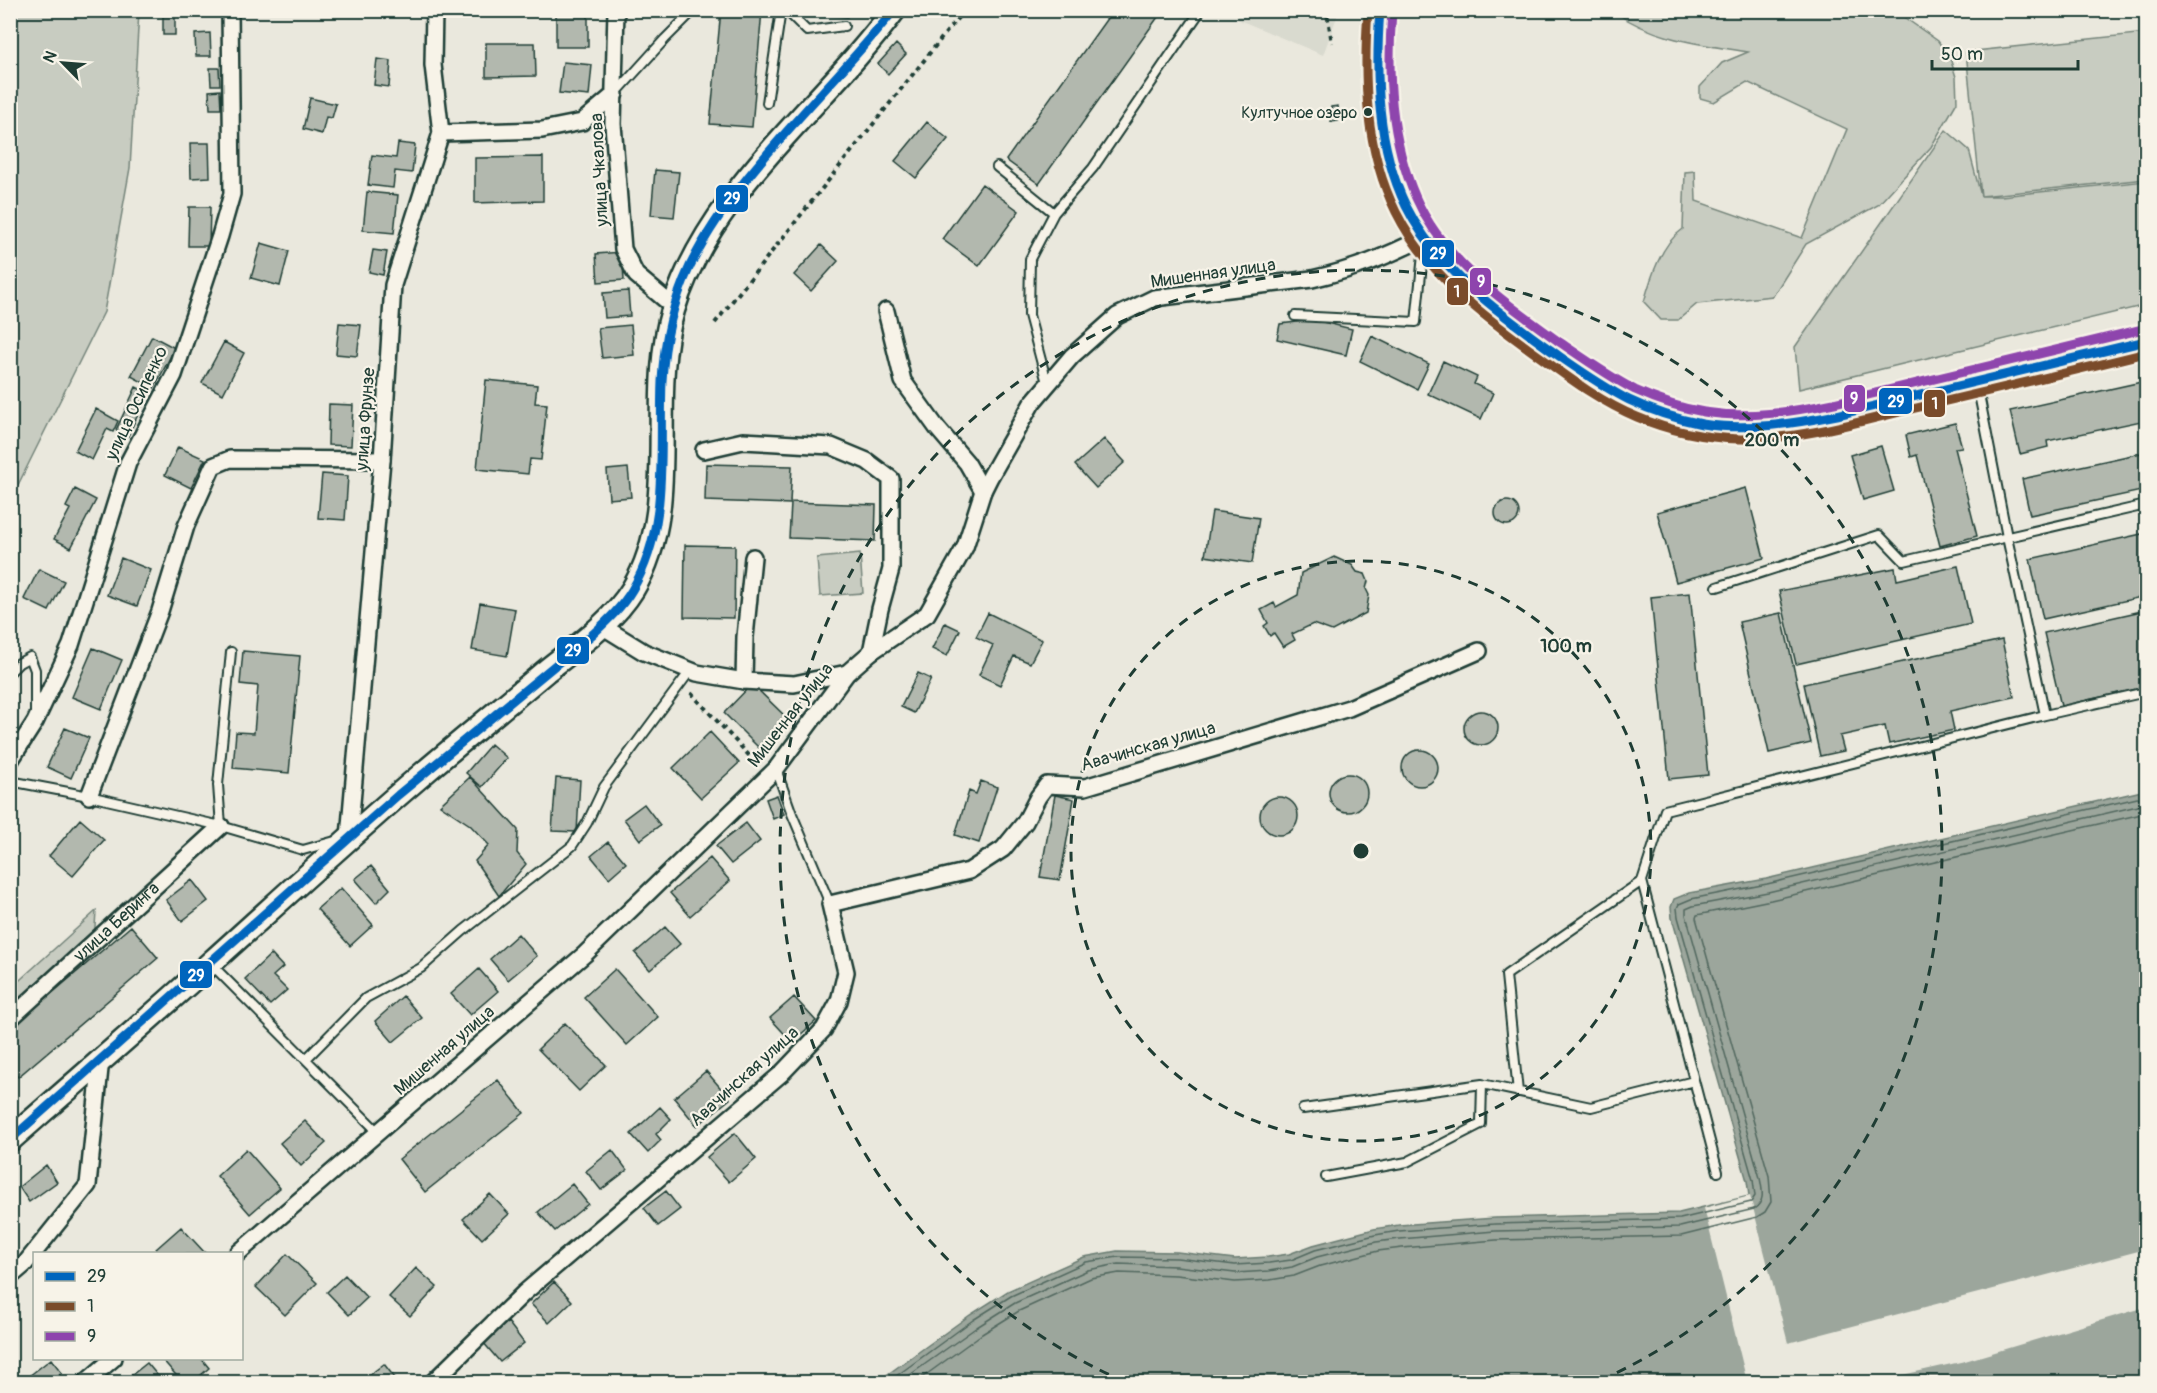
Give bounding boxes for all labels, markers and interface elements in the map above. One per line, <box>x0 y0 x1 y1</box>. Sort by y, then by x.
north arrow <box>33 33 93 93</box>
scale bar <box>1932 33 2078 71</box>
text: 50 m <box>1941 43 1983 66</box>
text: N <box>39 48 62 66</box>
place label: Култучное озеро <box>1241 103 1357 123</box>
marker: Култучное озеро <box>1362 106 1374 118</box>
street label: улица Чкалова <box>585 113 614 228</box>
line badge: 29 <box>715 184 749 213</box>
text: 29 <box>723 189 741 209</box>
line badge: 29 <box>1421 239 1455 268</box>
text: 29 <box>1429 244 1447 264</box>
street label: Мишенная улица <box>1149 253 1277 294</box>
line badge: 9 <box>1469 267 1492 296</box>
text: 9 <box>1477 272 1485 292</box>
line badge: 1 <box>1446 277 1469 306</box>
text: 1 <box>1454 282 1460 302</box>
street label: улица Осипенко <box>100 342 173 465</box>
street label: улица Фрунзе <box>350 366 381 472</box>
line badge: 9 <box>1843 384 1866 413</box>
line badge: 29 <box>1878 387 1913 415</box>
text: 9 <box>1850 389 1858 409</box>
line badge: 1 <box>1923 389 1946 418</box>
text: 29 <box>1887 392 1905 412</box>
text: 1 <box>1932 394 1938 414</box>
text: 200 m <box>1745 429 1799 452</box>
text: 100 m <box>1540 635 1592 658</box>
line badge: 29 <box>556 636 590 665</box>
text: 29 <box>564 641 582 661</box>
street label: Мишенная улица <box>743 659 838 772</box>
street label: Авачинская улица <box>1078 716 1218 777</box>
centre of rings <box>1351 841 1371 861</box>
street label: улица Беринга <box>68 877 164 968</box>
line badge: 29 <box>179 960 213 989</box>
text: 29 <box>187 966 205 986</box>
street label: Мишенная улица <box>389 1000 499 1100</box>
street label: Авачинская улица <box>685 1021 804 1131</box>
legend <box>33 1252 243 1360</box>
text: 29 <box>87 1265 106 1288</box>
text: 1 <box>87 1295 94 1318</box>
text: 9 <box>87 1325 96 1348</box>

